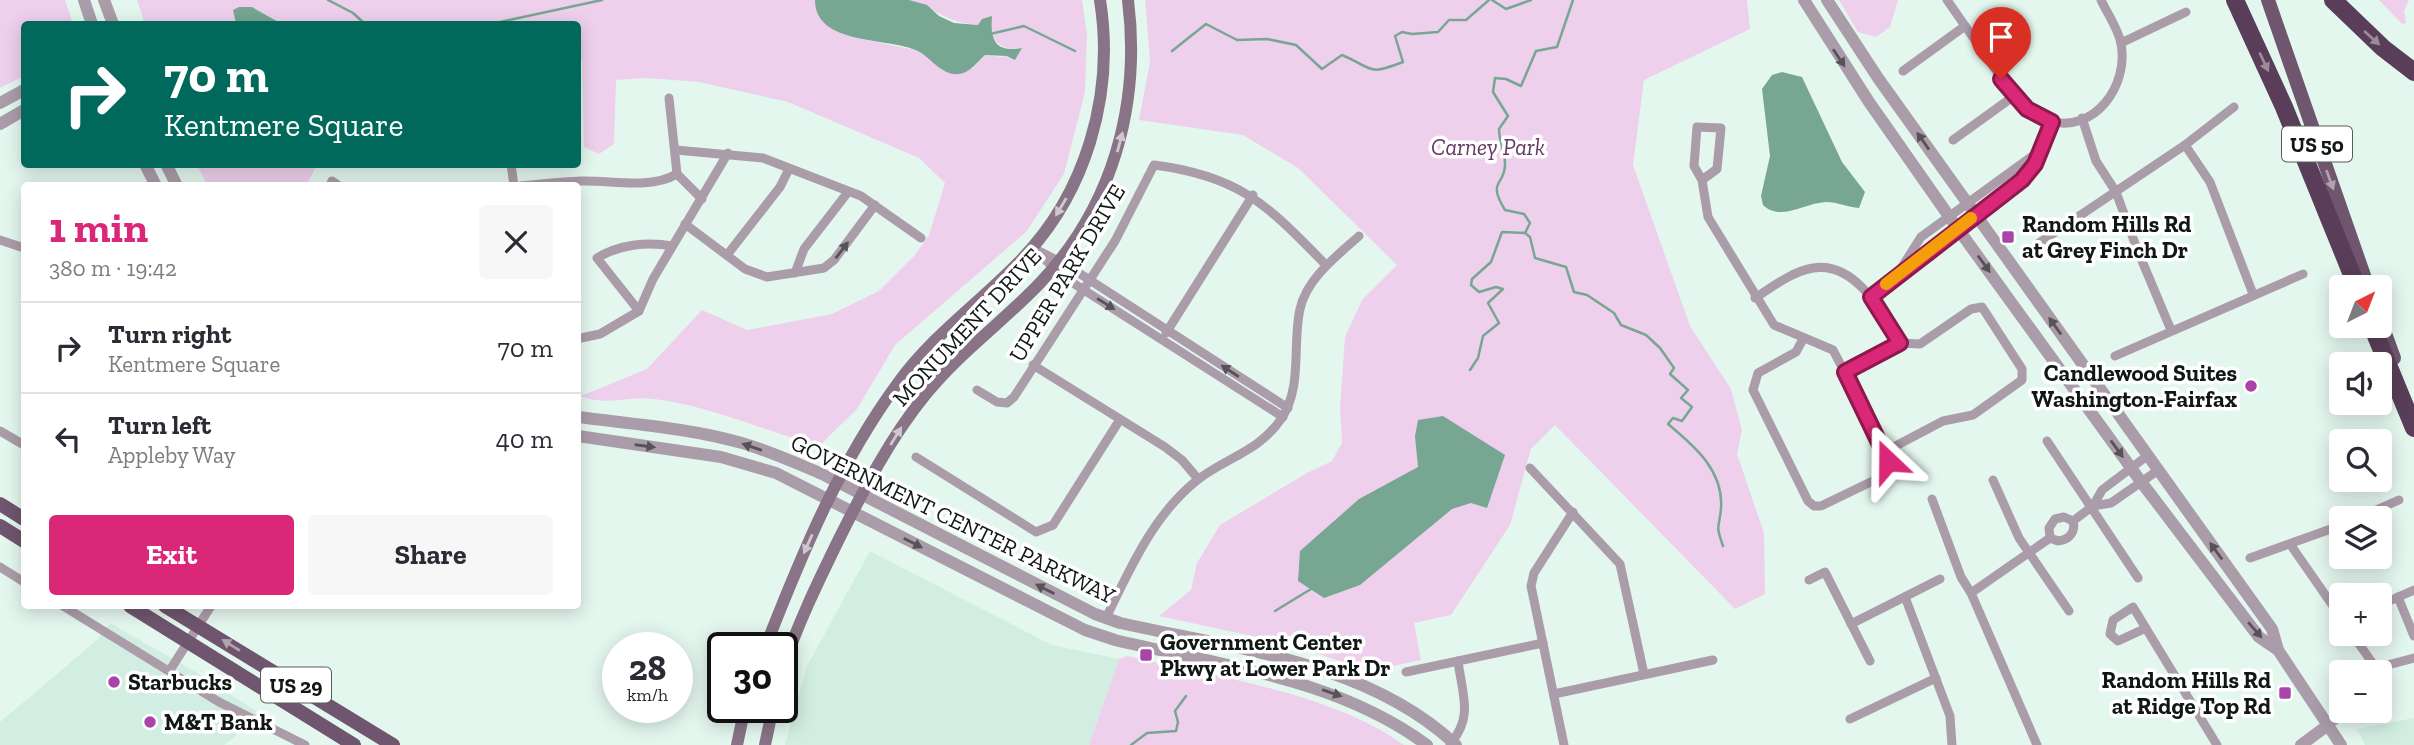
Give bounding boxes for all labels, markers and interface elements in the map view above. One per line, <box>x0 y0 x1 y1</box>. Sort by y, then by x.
pin <box>1971 7 2031 79</box>
icon: arrive <box>1982 18 2020 56</box>
one-way arrow <box>2363 30 2381 46</box>
text: 70 m <box>164 46 269 105</box>
one-way arrow <box>1833 48 1846 68</box>
icon: right <box>49 49 140 140</box>
one-way arrow <box>2258 52 2270 72</box>
text: Kentmere Square <box>164 106 404 144</box>
road number: US 50 <box>2282 127 2352 162</box>
one-way arrow <box>1115 131 1125 152</box>
one-way arrow <box>1916 132 1930 150</box>
park label: Carney Park <box>1431 133 1545 161</box>
one-way arrow <box>2325 170 2336 191</box>
street label: UPPER PARK DRIVE <box>1003 179 1131 367</box>
one-way arrow <box>1055 197 1067 217</box>
text: 1 min <box>49 202 148 253</box>
button: close <box>479 205 553 279</box>
place label: Random Hills Rd at Grey Finch Dr <box>2022 210 2191 264</box>
marker: Random Hills Rd at Grey Finch Dr <box>2000 229 2016 245</box>
one-way arrow <box>835 241 849 259</box>
street label: MONUMENT DRIVE <box>887 242 1047 412</box>
text: 380 m · 19:42 <box>49 254 177 282</box>
one-way arrow <box>1977 255 1991 273</box>
north arrow <box>2329 275 2392 338</box>
map controls <box>2329 275 2392 723</box>
one-way arrow <box>1096 298 1116 311</box>
one-way arrow <box>2048 317 2062 335</box>
text: Turn right <box>108 318 231 350</box>
icon: right <box>49 329 87 367</box>
text: 70 m <box>497 332 553 364</box>
text: Kentmere Square <box>108 350 280 378</box>
button: sound <box>2329 352 2392 415</box>
place label: Candlewood Suites Washington-Fairfax <box>2032 359 2238 413</box>
one-way arrow <box>1220 364 1240 377</box>
marker: Candlewood Suites Washington-Fairfax <box>2243 378 2259 394</box>
text: Turn left <box>108 409 211 441</box>
icon: left <box>49 420 87 458</box>
text: 40 m <box>496 423 553 455</box>
position arrow <box>1851 424 1925 498</box>
one-way arrow <box>889 426 902 445</box>
street label: GOVERNMENT CENTER PARKWAY <box>786 428 1121 610</box>
button: search <box>2329 429 2392 492</box>
one-way arrow <box>2110 440 2124 458</box>
text: Appleby Way <box>108 441 235 469</box>
one-way arrow <box>634 441 656 452</box>
one-way arrow <box>742 441 763 452</box>
button: layers <box>2329 506 2392 569</box>
button: Exit <box>49 515 294 595</box>
button: Share <box>308 515 553 595</box>
one-way arrow <box>802 534 814 554</box>
one-way arrow <box>903 537 923 548</box>
one-way arrow <box>2210 542 2224 560</box>
one-way arrow <box>1035 583 1055 594</box>
button: + <box>2329 583 2392 646</box>
one-way arrow <box>2247 621 2263 639</box>
place label: Government Center Pkwy at Lower Park Dr <box>1160 628 1390 682</box>
speed limit sign: 30 <box>707 632 798 723</box>
one-way arrow <box>221 639 240 651</box>
text: 28 <box>629 647 666 689</box>
marker: Government Center Pkwy at Lower Park Dr <box>1138 647 1154 663</box>
button: − <box>2329 660 2392 723</box>
place label: Random Hills Rd at Ridge Top Rd <box>2102 666 2271 720</box>
place label: Starbucks <box>128 668 232 696</box>
road number: US 29 <box>261 668 331 702</box>
marker: Starbucks <box>106 674 122 690</box>
text: km/h <box>627 684 668 706</box>
marker: Random Hills Rd at Ridge Top Rd <box>2277 685 2293 701</box>
one-way arrow <box>1321 688 1342 699</box>
place label: M&T Bank <box>164 708 273 736</box>
marker: M&T Bank <box>142 714 158 730</box>

